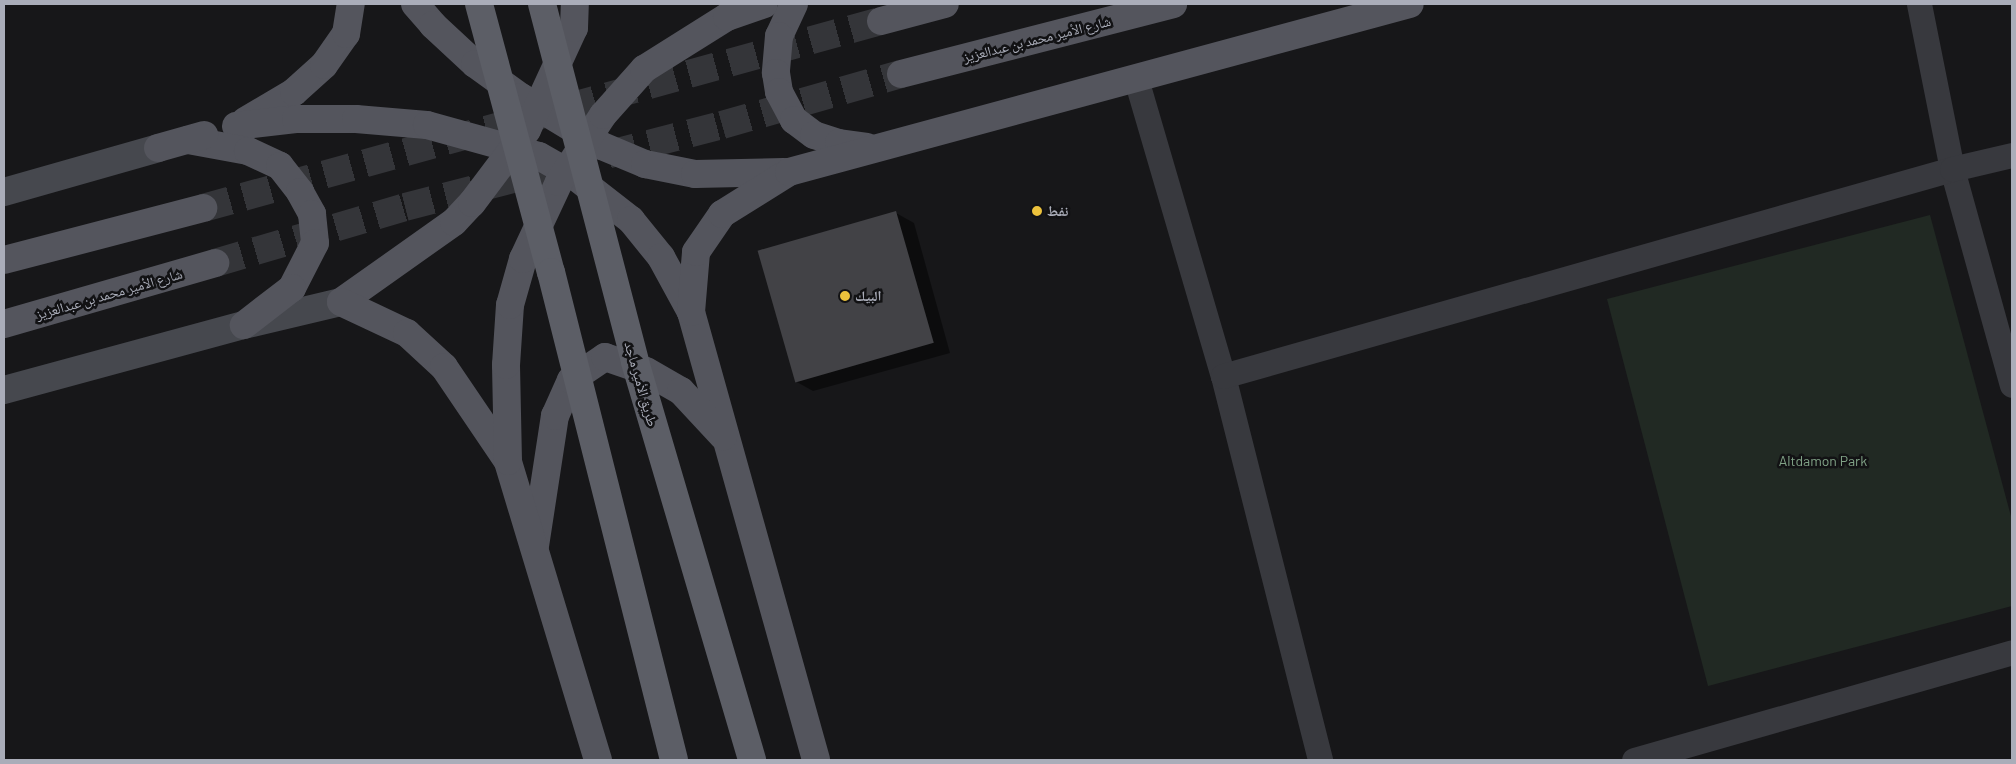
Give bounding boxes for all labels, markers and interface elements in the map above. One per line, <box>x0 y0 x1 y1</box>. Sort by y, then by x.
street label: شارع الأمير محمد بن عبدالعزيز <box>961 13 1113 65</box>
place label: نفط <box>1047 203 1068 219</box>
marker: نفط <box>1031 205 1043 217</box>
street label: شارع الأمير محمد بن عبدالعزيز <box>34 265 184 323</box>
place label: البيك <box>855 288 882 304</box>
marker: البيك <box>839 290 851 302</box>
street label: طريق الأمير ماجد <box>621 340 661 428</box>
park label: Altdamon Park <box>1779 453 1867 469</box>

